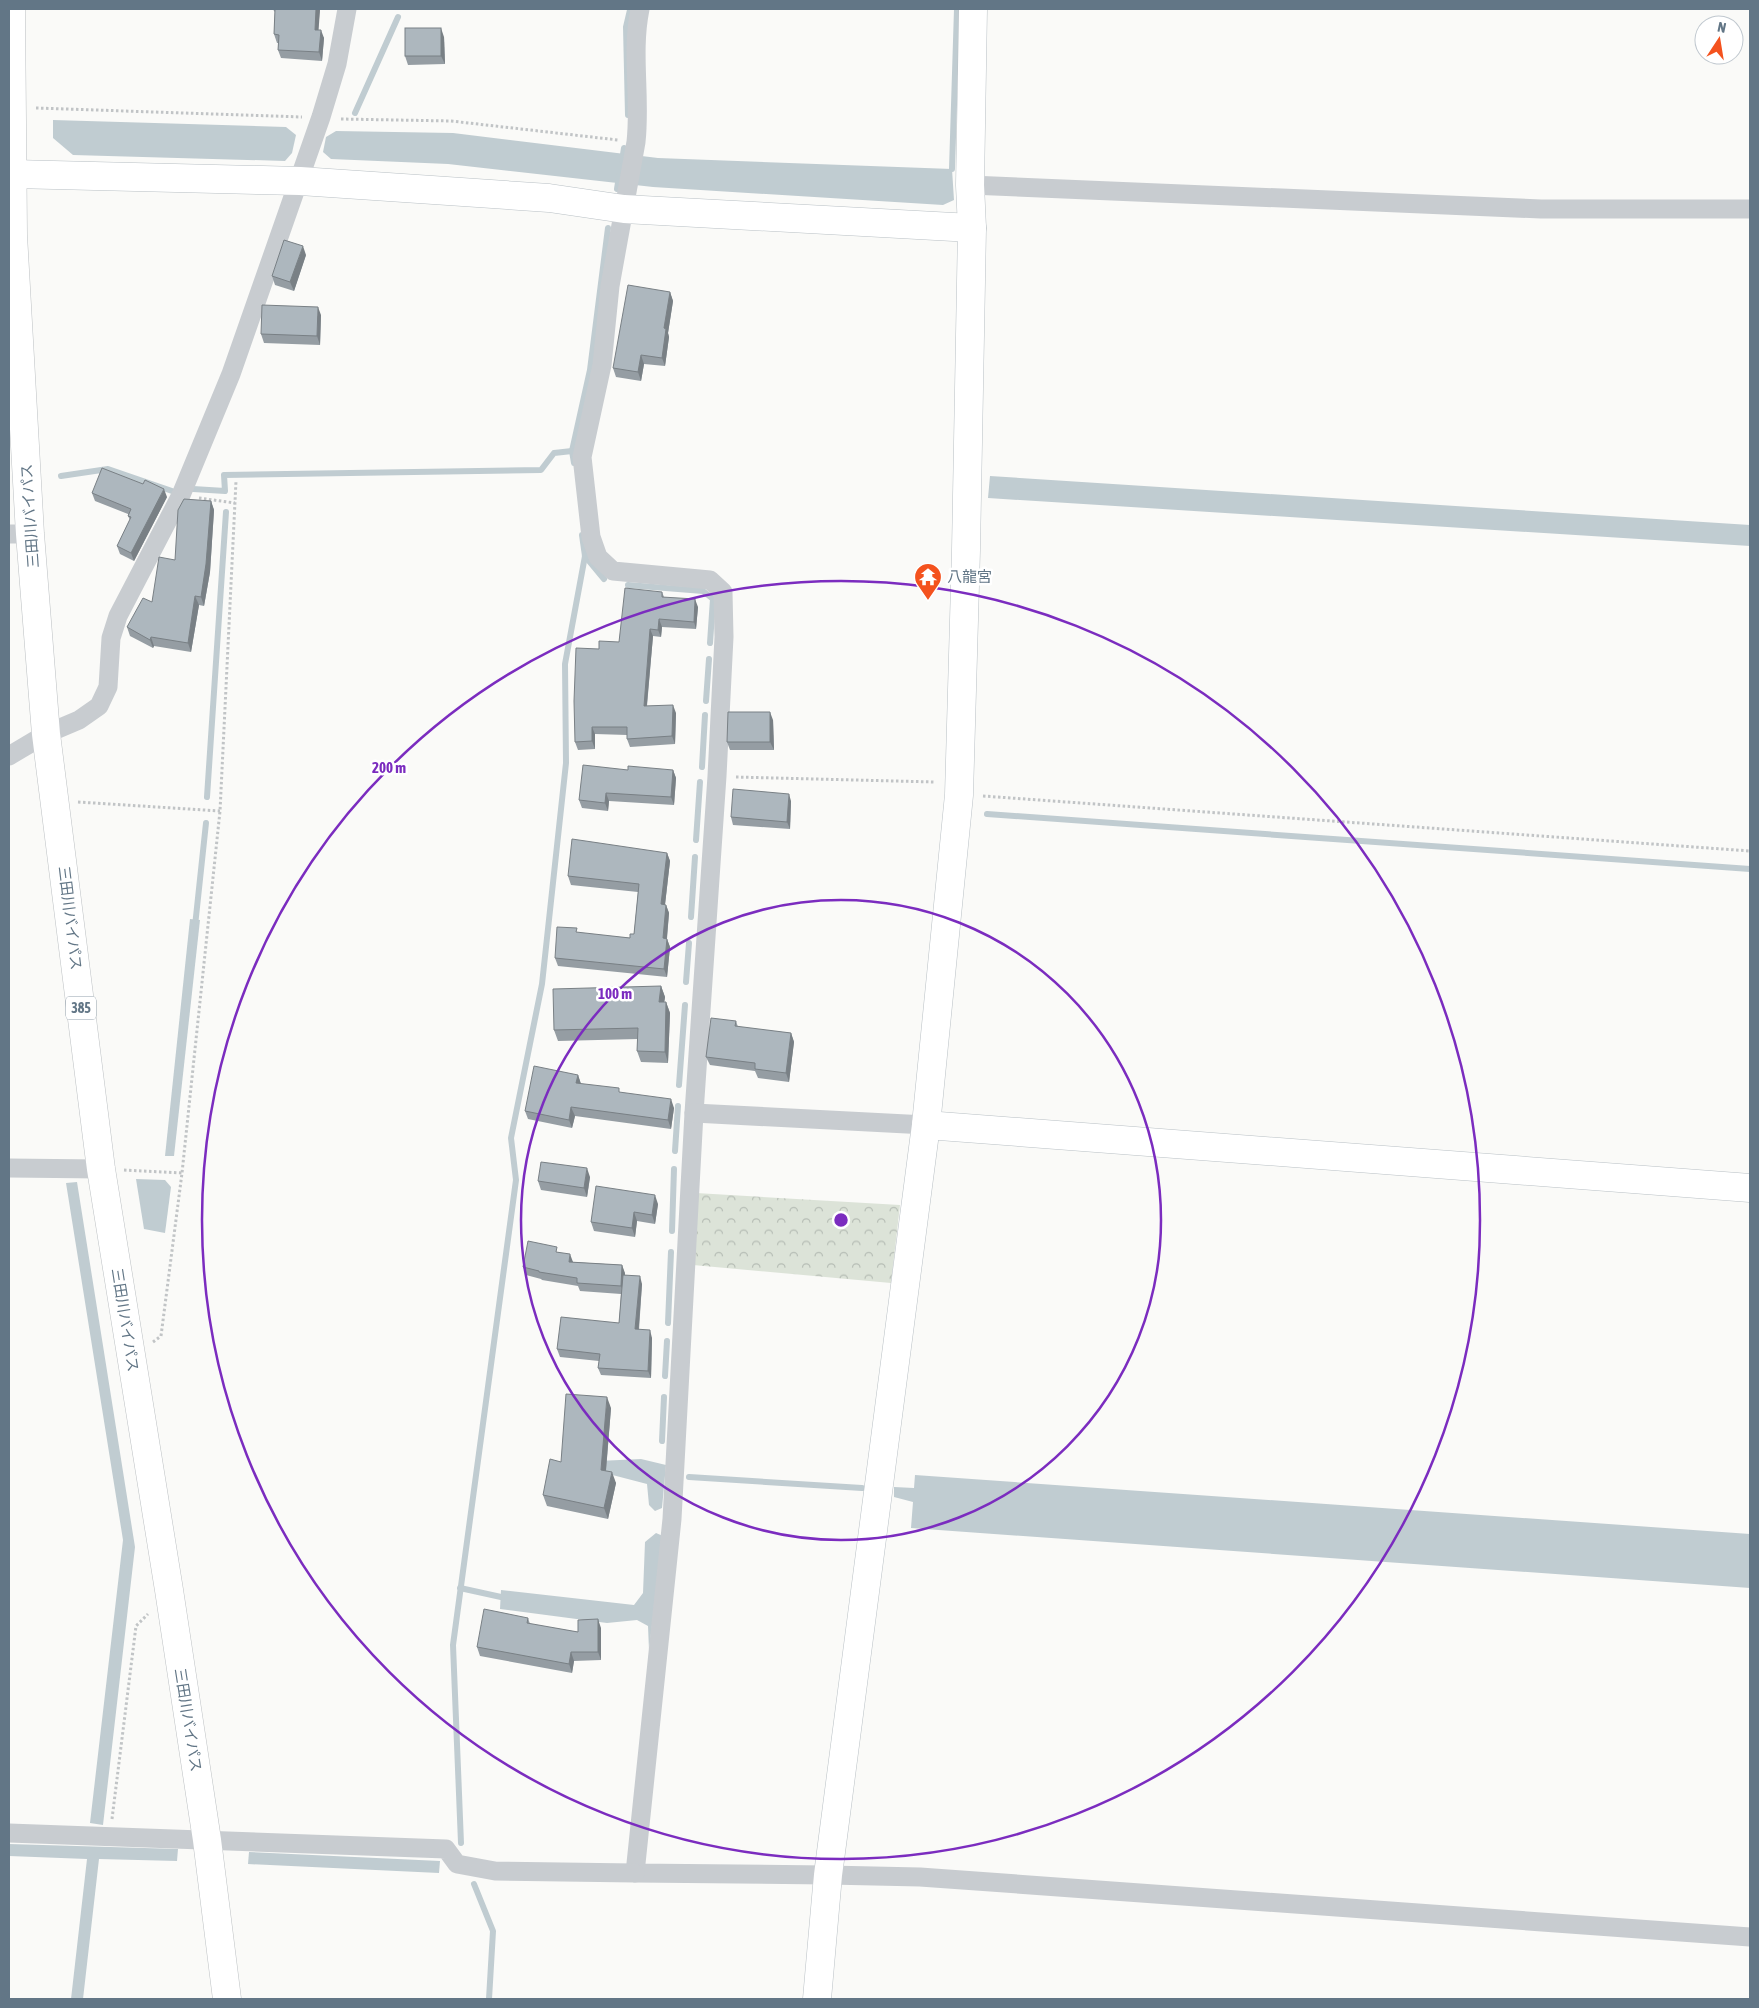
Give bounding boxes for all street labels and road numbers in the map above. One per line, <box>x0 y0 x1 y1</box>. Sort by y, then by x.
street label: 三田川バイパス <box>17 463 42 569</box>
street label: 三田川バイパス <box>56 865 85 971</box>
road number: 385 <box>66 996 96 1020</box>
street label: 三田川バイパス <box>109 1267 142 1373</box>
street label: 三田川バイパス <box>172 1667 205 1773</box>

